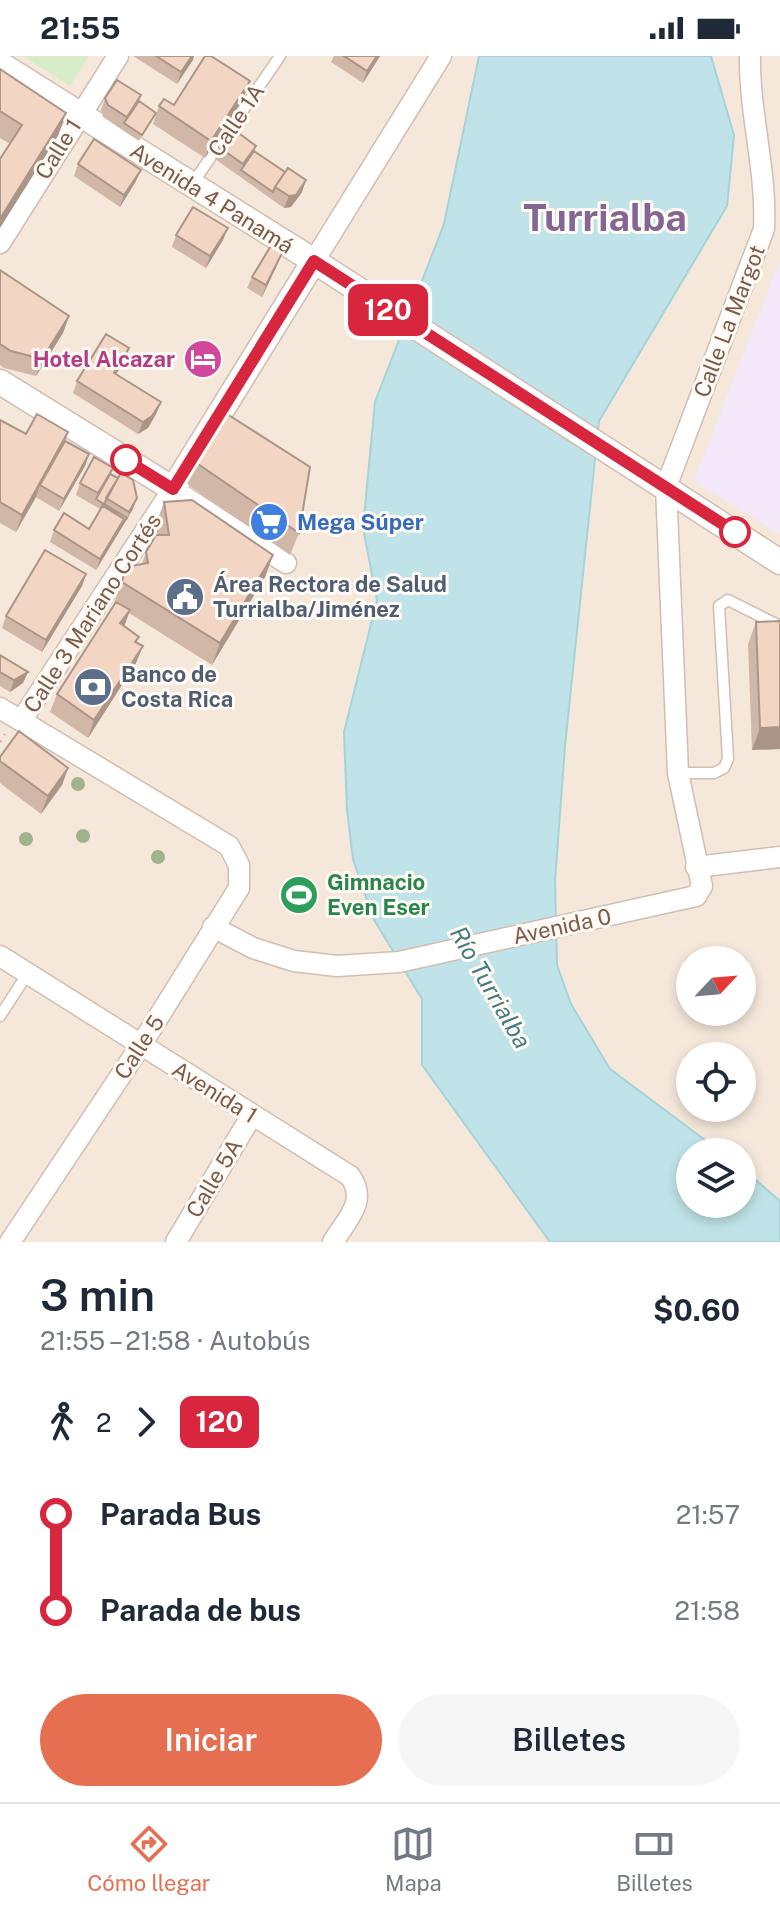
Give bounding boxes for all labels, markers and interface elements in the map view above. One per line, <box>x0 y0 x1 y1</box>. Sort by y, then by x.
text: 21:55 <box>40 10 120 46</box>
street label: Calle 1A <box>202 79 270 161</box>
street label: Calle 1 <box>29 114 87 184</box>
street label: Avenida 4 Panamá <box>126 137 298 259</box>
district label: Turrialba <box>523 195 687 240</box>
street label: Calle La Margot <box>688 241 770 401</box>
line badge: 120 <box>342 284 434 336</box>
text: 120 <box>364 293 412 326</box>
hotel icon: Hotel Alcazar <box>182 338 224 380</box>
place label: Hotel Alcazar <box>33 346 175 372</box>
unlabelled marker <box>111 445 141 475</box>
supermarket icon: Mega Súper <box>248 501 290 543</box>
street label: Calle 3 Mariano Cortés <box>18 509 166 717</box>
place label: Mega Súper <box>297 509 424 535</box>
unlabelled marker <box>720 517 750 547</box>
place label: Área Rectora de Salud Turrialba/Jiménez <box>213 571 447 622</box>
public building icon: Área Rectora de Salud Turrialba/Jiménez <box>164 576 206 618</box>
place label: Banco de Costa Rica <box>121 661 233 712</box>
bank icon: Banco de Costa Rica <box>72 666 114 708</box>
place label: Gimnacio Even Eser <box>327 869 430 920</box>
sports icon: Gimnacio Even Eser <box>278 874 320 916</box>
street label: Avenida 0 <box>510 903 614 949</box>
water label: Río Turrialba <box>445 921 537 1053</box>
north arrow <box>676 946 756 1026</box>
map controls <box>676 946 756 1218</box>
street label: Calle 5 <box>109 1010 169 1084</box>
button: locate <box>676 1042 756 1122</box>
street label: Avenida 1 <box>168 1056 262 1128</box>
street label: Calle 5A <box>180 1134 248 1222</box>
button: layers <box>676 1138 756 1218</box>
text: 3 min <box>40 1269 155 1321</box>
text: $0.60 <box>653 1292 740 1328</box>
text: 21:55 – 21:58 · Autobús <box>40 1325 311 1356</box>
icon: walk <box>40 1400 84 1444</box>
icon: forward <box>124 1400 168 1444</box>
text: 120 <box>196 1405 243 1438</box>
text: 2 <box>96 1407 112 1438</box>
text: Parada Bus <box>100 1496 261 1532</box>
text: 21:57 <box>676 1499 740 1530</box>
text: Parada de bus <box>100 1592 301 1628</box>
text: 21:58 <box>675 1595 740 1626</box>
button: Iniciar <box>40 1694 382 1786</box>
button: Billetes <box>398 1694 740 1786</box>
tab: Cómo llegar <box>87 1822 210 1896</box>
tab: Mapa <box>385 1822 442 1896</box>
tab: Billetes <box>616 1822 693 1896</box>

